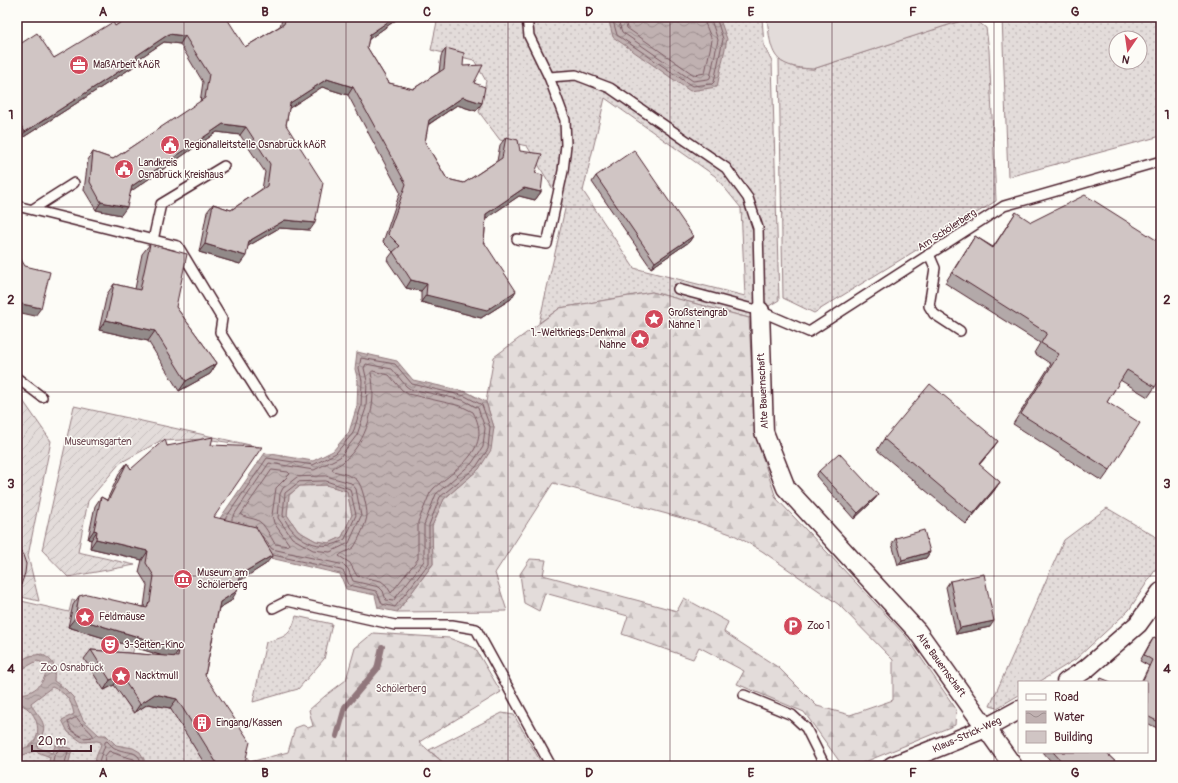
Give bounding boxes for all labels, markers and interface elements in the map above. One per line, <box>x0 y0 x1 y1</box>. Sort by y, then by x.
text: A <box>99 4 108 20</box>
text: B <box>261 4 269 20</box>
text: C <box>423 4 431 20</box>
text: D <box>585 4 593 20</box>
text: E <box>748 4 755 20</box>
text: F <box>909 4 917 20</box>
text: G <box>1071 4 1080 20</box>
north arrow <box>1108 30 1148 70</box>
text: N <box>1120 52 1131 66</box>
office icon: MaßArbeit kAöR <box>68 54 90 76</box>
place label: MaßArbeit kAöR <box>93 59 160 71</box>
text: 1 <box>8 107 14 123</box>
text: 1 <box>1164 107 1170 123</box>
public building icon: Regionalleitstelle Osnabrück kAöR <box>159 134 181 156</box>
place label: Regionalleitstelle Osnabrück kAöR <box>184 139 326 151</box>
place label: Landkreis Osnabrück Kreishaus <box>138 157 224 181</box>
public building icon: Landkreis Osnabrück Kreishaus <box>113 158 135 180</box>
street label: Am Schölerberg <box>915 207 979 253</box>
text: 2 <box>7 292 15 308</box>
text: 2 <box>1163 292 1171 308</box>
place label: Großsteingrab Nahne 1 <box>668 307 728 331</box>
place icon: Großsteingrab Nahne 1 <box>643 308 665 330</box>
place label: 1.-Weltkriegs-Denkmal Nahne <box>531 327 626 351</box>
place icon: 1.-Weltkriegs-Denkmal Nahne <box>629 328 651 350</box>
street label: Alte Bauernschaft <box>755 352 771 429</box>
park label: Museumsgarten <box>64 436 132 448</box>
text: 3 <box>7 476 15 492</box>
text: 3 <box>1163 476 1171 492</box>
place label: Museum am Schölerberg <box>197 567 248 591</box>
museum icon: Museum am Schölerberg <box>172 568 194 590</box>
place icon: Feldmäuse <box>74 606 96 628</box>
place label: Feldmäuse <box>99 611 145 623</box>
parking icon: Zoo 1 <box>782 615 804 637</box>
place label: Zoo 1 <box>807 620 830 632</box>
street label: Alte Bauernschaft <box>914 631 969 700</box>
theatre icon: 3-Seiten-Kino <box>99 634 121 656</box>
place label: 3-Seiten-Kino <box>124 639 185 651</box>
text: 4 <box>7 661 15 677</box>
text: 4 <box>1163 661 1171 677</box>
park label: Zoo Osnabrück <box>40 662 105 674</box>
place icon: Nacktmull <box>110 665 132 687</box>
place label: Nacktmull <box>135 670 178 682</box>
legend <box>1018 681 1148 753</box>
park label: Schölerberg <box>376 683 426 695</box>
text: Road <box>1054 690 1079 705</box>
text: Water <box>1054 710 1085 725</box>
building icon: Eingang/Kassen <box>191 712 213 734</box>
street label: Klaus-Strick-Weg <box>931 715 1003 755</box>
place label: Eingang/Kassen <box>216 717 283 729</box>
scale bar <box>32 727 91 753</box>
text: Building <box>1054 730 1093 745</box>
text: 20 m <box>38 734 67 749</box>
text: A <box>99 765 108 781</box>
text: B <box>261 765 269 781</box>
text: C <box>423 765 431 781</box>
text: D <box>585 765 593 781</box>
text: E <box>748 765 755 781</box>
text: F <box>909 765 917 781</box>
text: G <box>1071 765 1080 781</box>

